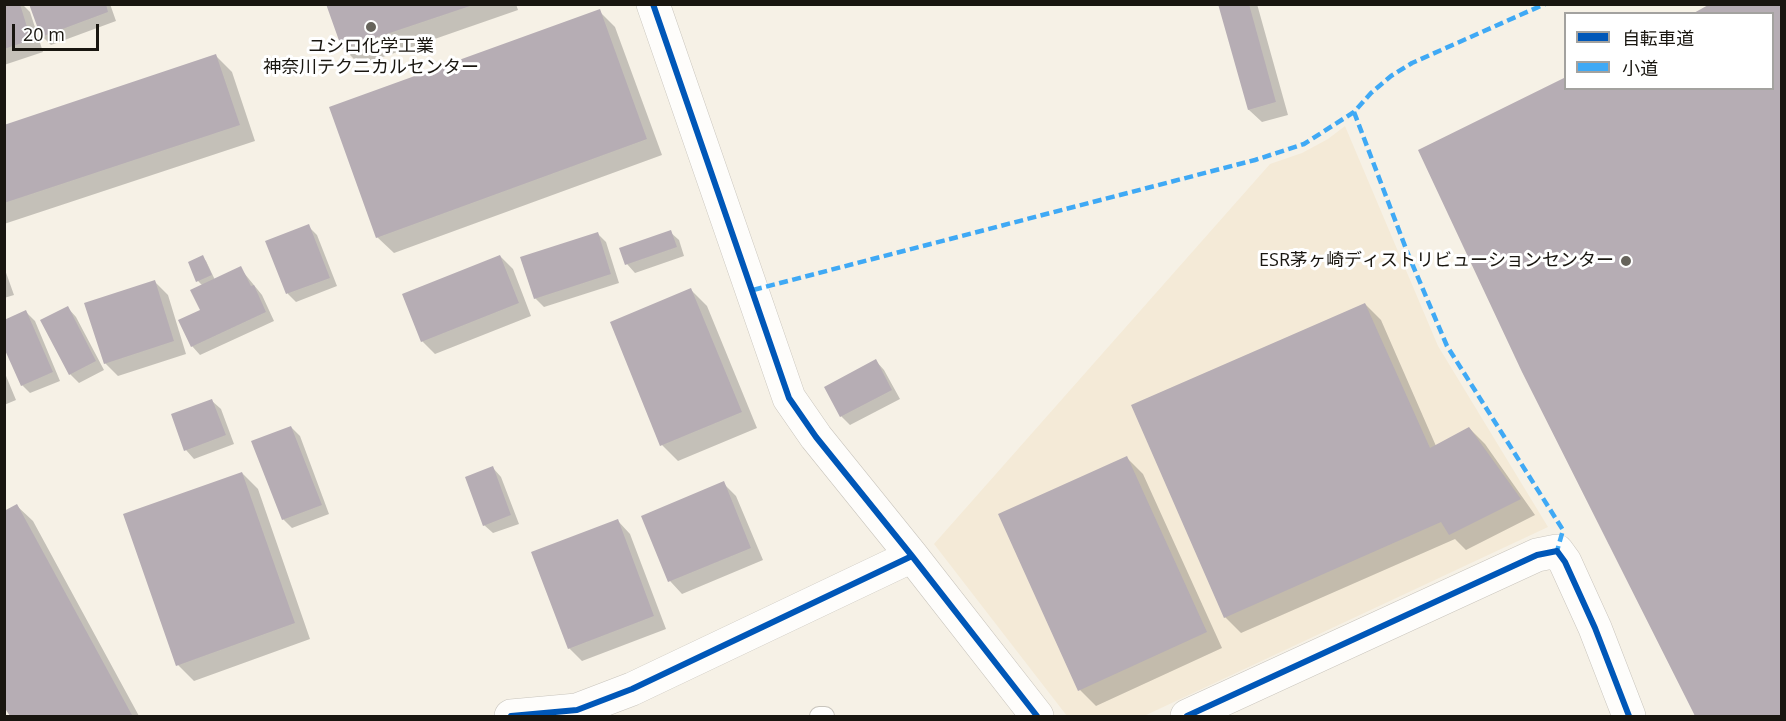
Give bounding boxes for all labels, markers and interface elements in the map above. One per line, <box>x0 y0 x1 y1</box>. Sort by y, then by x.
scale bar <box>15 12 102 50</box>
legend <box>1564 12 1774 90</box>
marker: ユシロ化学工業 神奈川テクニカルセンター <box>364 20 378 34</box>
text: 20 m <box>23 22 65 46</box>
text: 自転車道 <box>1622 26 1694 50</box>
place label: ユシロ化学工業 神奈川テクニカルセンター <box>263 36 479 78</box>
text: 小道 <box>1622 56 1658 80</box>
place label: ESR茅ヶ崎ディストリビューションセンター <box>1259 250 1614 272</box>
marker: ESR茅ヶ崎ディストリビューションセンター <box>1619 254 1633 268</box>

